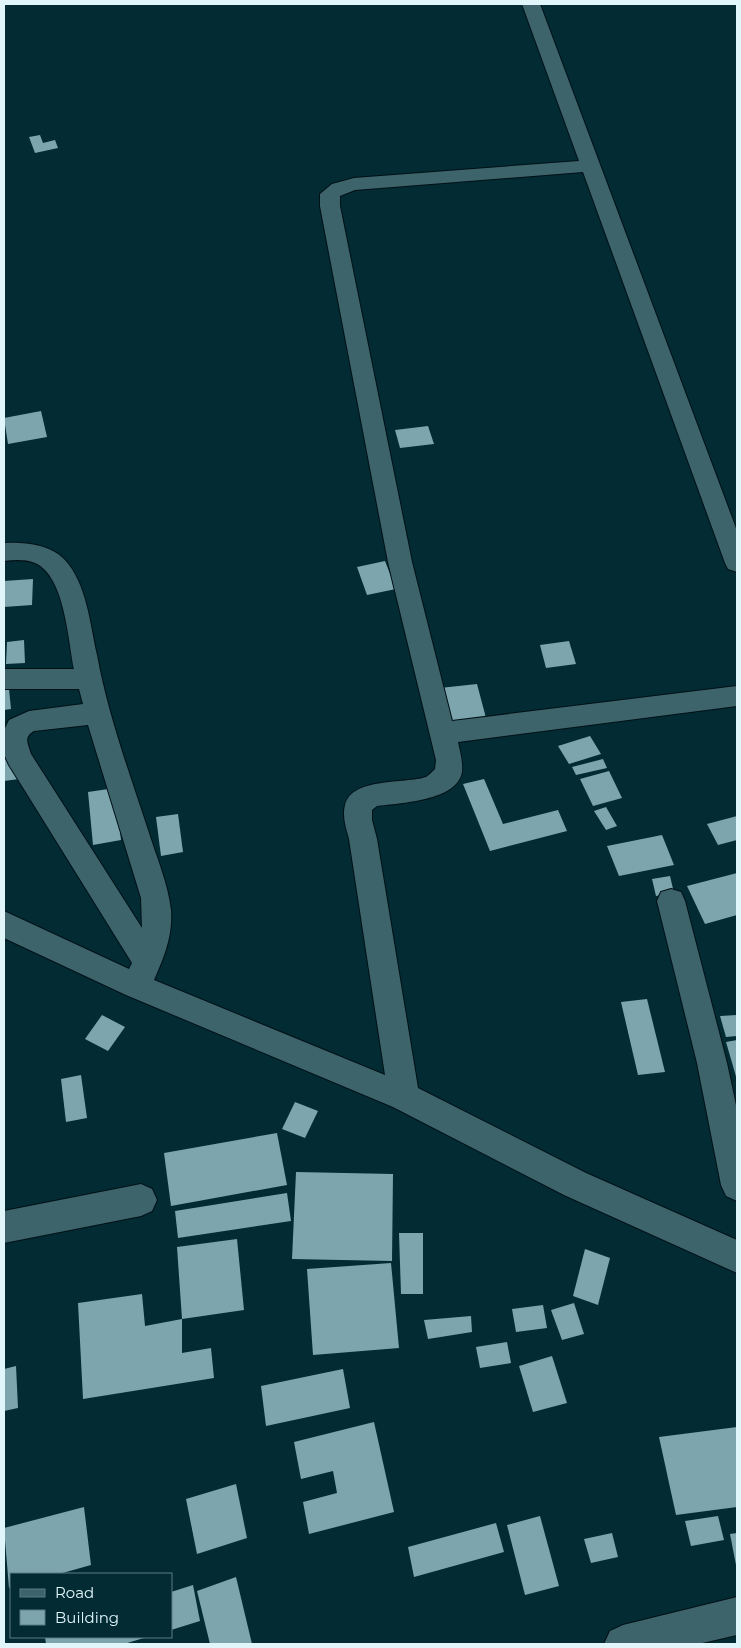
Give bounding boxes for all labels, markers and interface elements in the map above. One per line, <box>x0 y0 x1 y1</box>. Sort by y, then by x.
legend <box>10 1573 172 1638</box>
text: Road <box>55 1583 94 1602</box>
text: Building <box>55 1608 119 1627</box>

